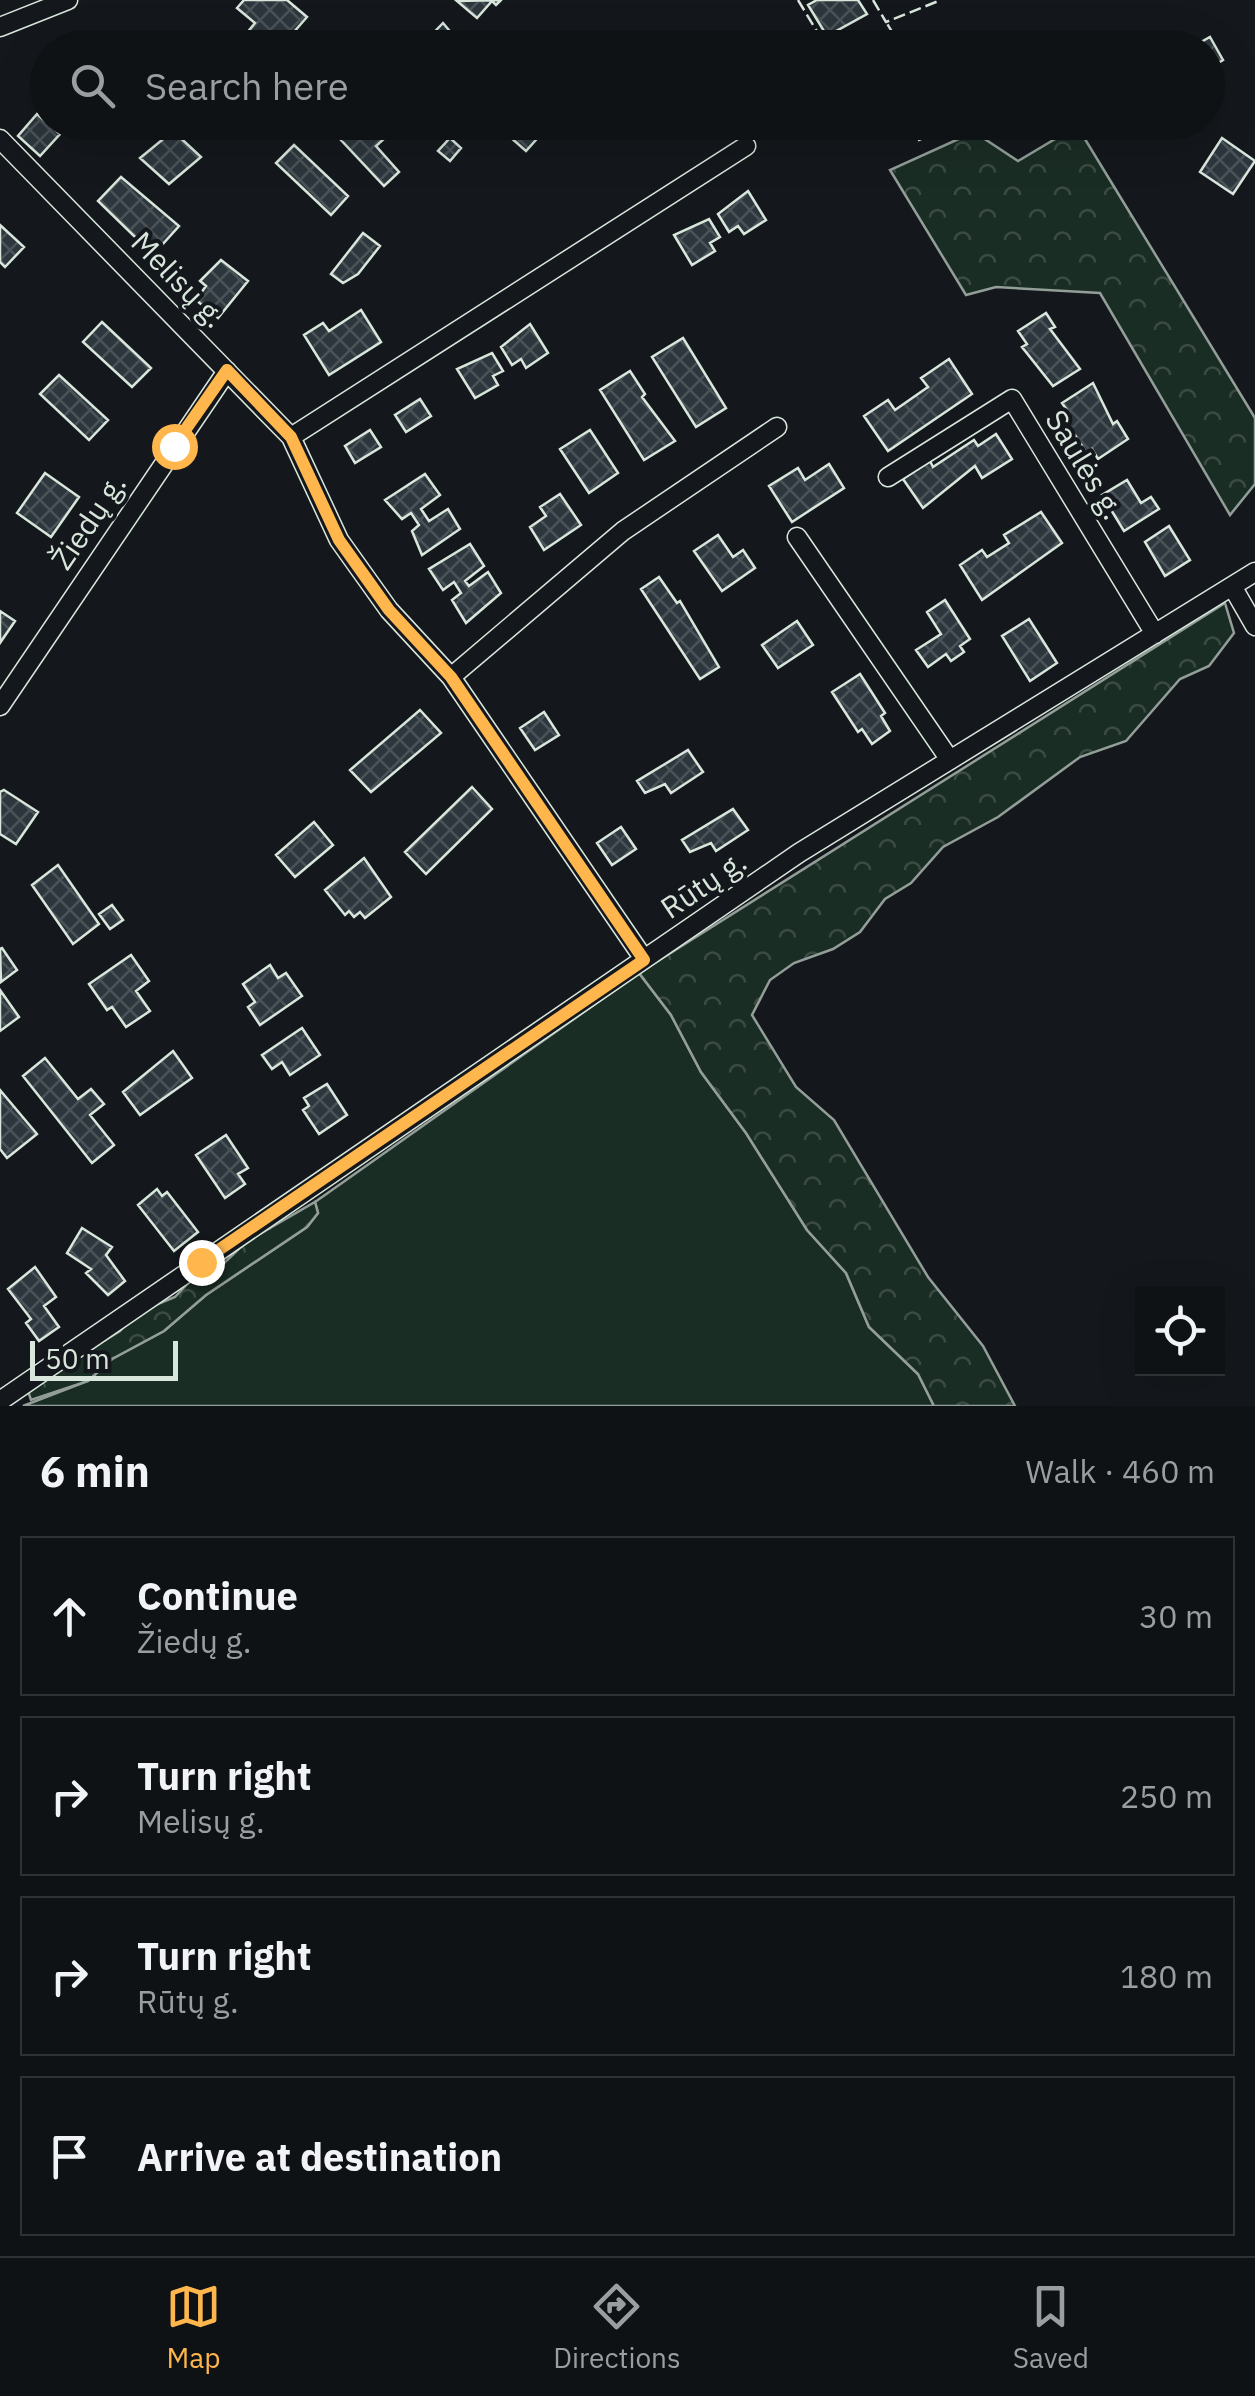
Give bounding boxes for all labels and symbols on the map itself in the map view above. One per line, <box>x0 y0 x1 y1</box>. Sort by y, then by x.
street label: Melisų g. <box>124 222 235 336</box>
street label: Saulės g. <box>1037 402 1133 526</box>
route start <box>152 424 198 470</box>
street label: Žiedų g. <box>42 466 134 577</box>
street label: Rūtų g. <box>653 841 754 927</box>
route end <box>179 1240 225 1286</box>
scale bar <box>30 1336 178 1380</box>

